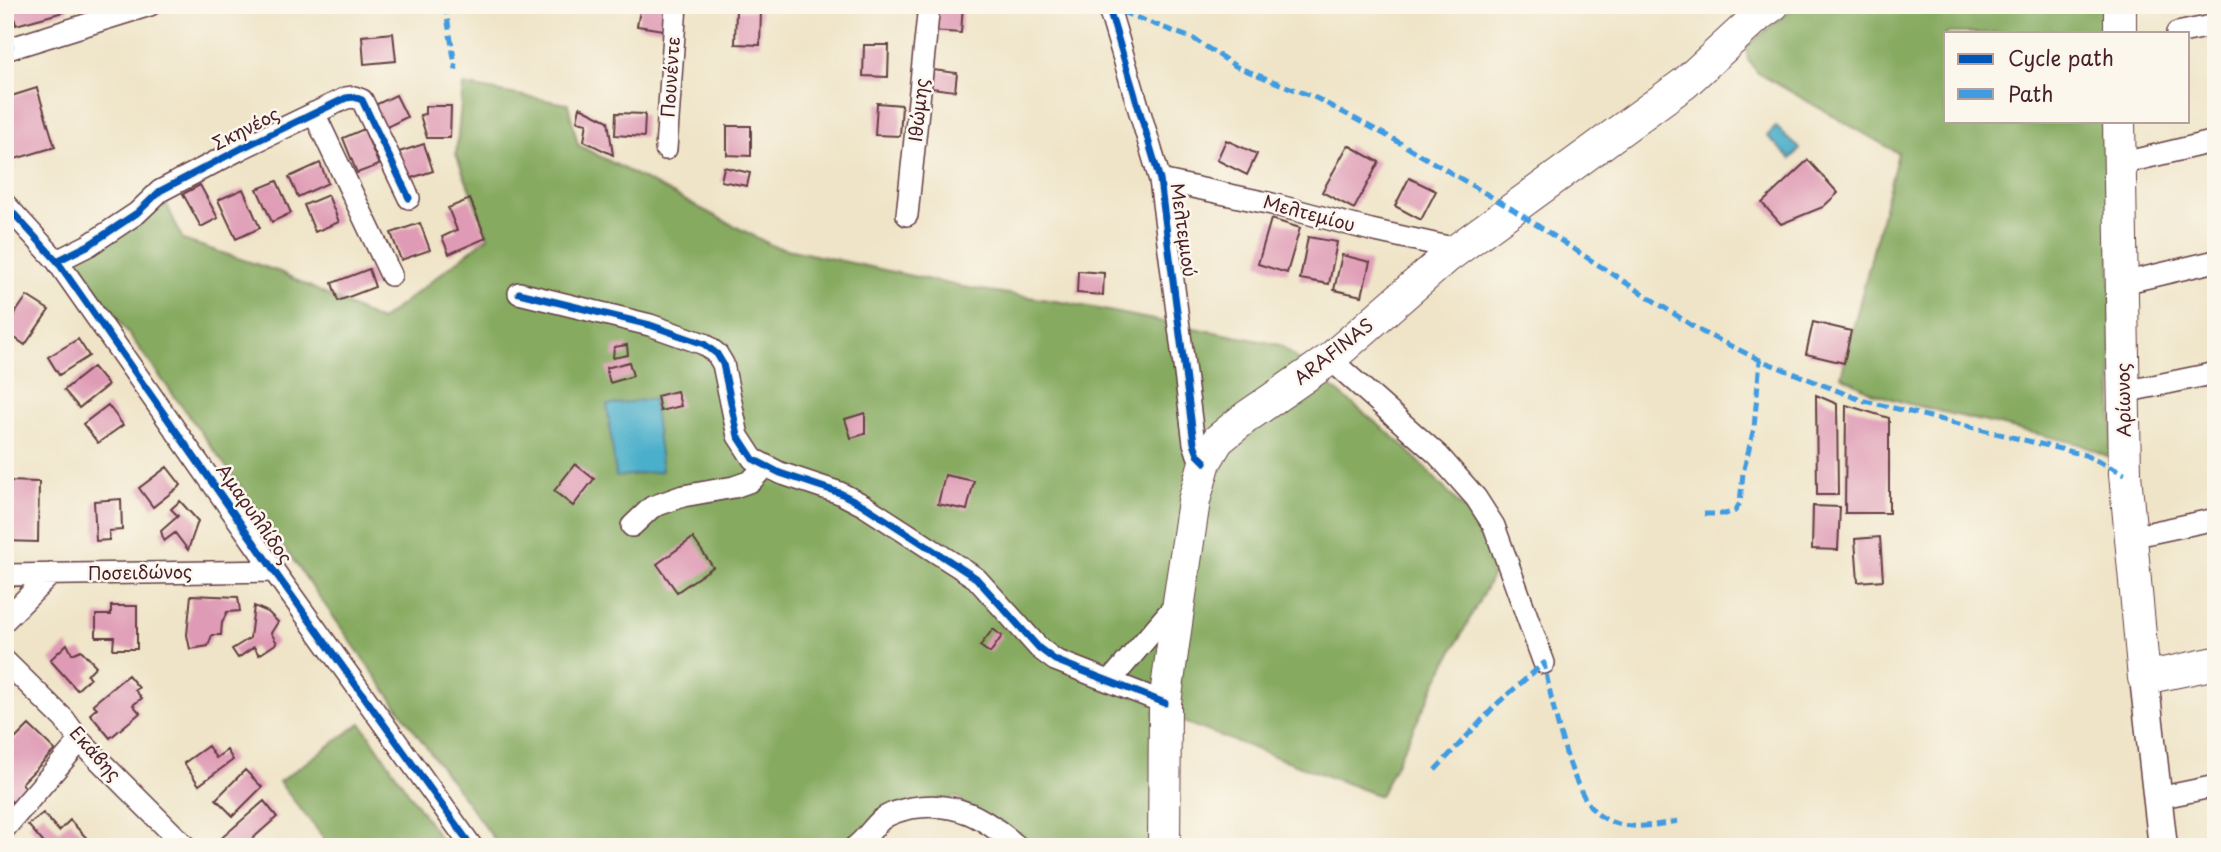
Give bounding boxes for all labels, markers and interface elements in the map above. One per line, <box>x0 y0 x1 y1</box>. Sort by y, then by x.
legend <box>1944 32 2190 122</box>
street label: Πουνέντε <box>653 36 686 118</box>
text: Cycle path <box>2008 41 2114 73</box>
street label: Ιθώμης <box>901 77 934 143</box>
text: Path <box>2008 77 2053 109</box>
street label: Σκηνέος <box>207 99 283 156</box>
street label: Μελτεμιού <box>1165 181 1204 278</box>
street label: Μελτεμίου <box>1260 187 1358 238</box>
street label: ARAFINAS <box>1287 311 1379 391</box>
street label: Αρίωνος <box>2108 363 2137 437</box>
street label: Αμαρυλλίδος <box>211 458 300 569</box>
street label: Ποσειδώνος <box>88 557 192 586</box>
street label: Εκάβης <box>64 720 128 786</box>

